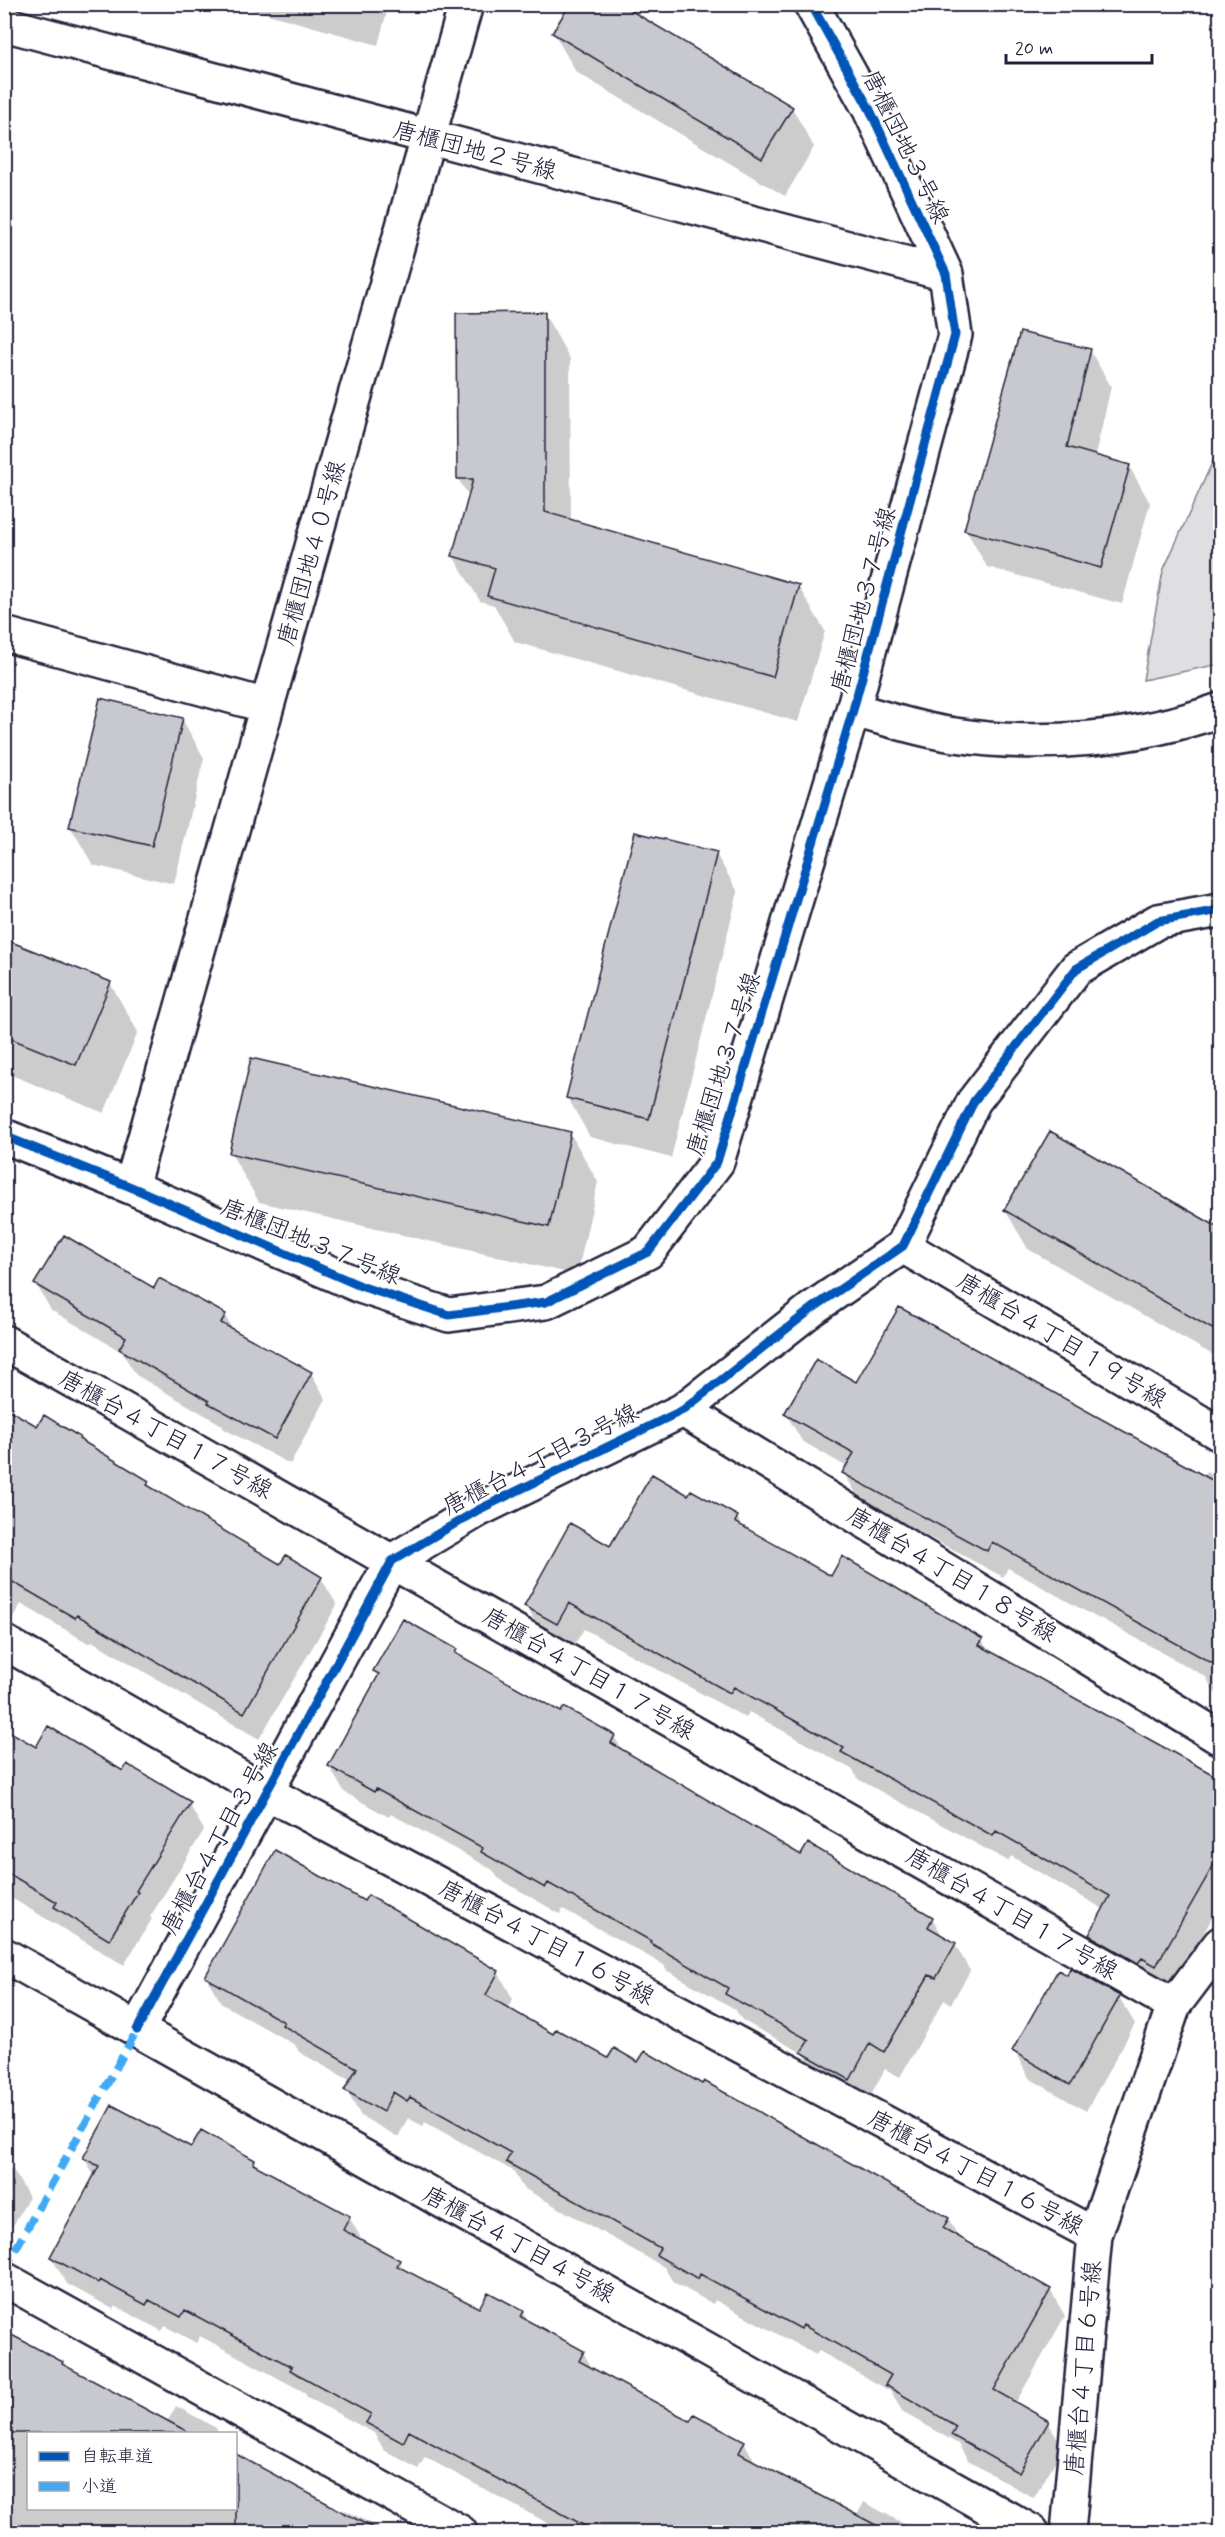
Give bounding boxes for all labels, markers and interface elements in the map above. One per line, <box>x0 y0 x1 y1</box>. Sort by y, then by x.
scale bar <box>1006 27 1152 65</box>
text: 20 m <box>1015 37 1053 61</box>
street label: 唐櫃団地３号線 <box>854 64 955 229</box>
street label: 唐櫃団地２号線 <box>389 115 560 188</box>
street label: 唐櫃団地４０号線 <box>271 457 354 650</box>
street label: 唐櫃団地３７号線 <box>825 504 904 697</box>
street label: 唐櫃団地３７号線 <box>680 968 769 1161</box>
street label: 唐櫃団地３７号線 <box>216 1192 405 1293</box>
street label: 唐櫃台４丁目１９号線 <box>950 1266 1172 1416</box>
street label: 唐櫃台４丁目１７号線 <box>53 1364 278 1507</box>
street label: 唐櫃台４丁目３号線 <box>437 1397 644 1523</box>
street label: 唐櫃台４丁目１８号線 <box>840 1500 1062 1650</box>
street label: 唐櫃台４丁目１７号線 <box>477 1601 700 1748</box>
street label: 唐櫃台４丁目３号線 <box>154 1737 286 1941</box>
street label: 唐櫃台４丁目１７号線 <box>900 1841 1123 1988</box>
street label: 唐櫃台４丁目１６号線 <box>433 1873 660 2013</box>
street label: 唐櫃台４丁目１６号線 <box>862 2103 1089 2243</box>
street label: 唐櫃台４丁目４号線 <box>416 2179 620 2311</box>
street label: 唐櫃台４丁目６号線 <box>1060 2259 1109 2477</box>
legend <box>27 2432 237 2510</box>
text: 自転車道 <box>81 2445 153 2469</box>
text: 小道 <box>81 2475 117 2499</box>

